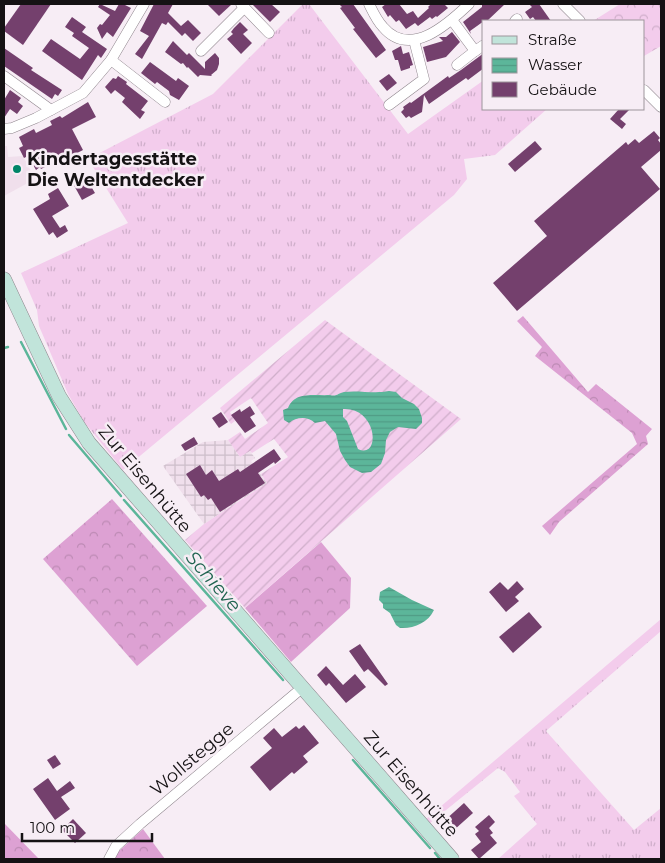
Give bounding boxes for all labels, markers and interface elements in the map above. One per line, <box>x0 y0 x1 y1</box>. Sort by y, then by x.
legend <box>482 20 645 110</box>
text: Straße <box>528 30 577 49</box>
text: Wasser <box>528 55 582 74</box>
text: Gebäude <box>528 80 597 99</box>
place label: Kindertagesstätte Die Weltentdecker <box>27 148 204 191</box>
marker: Kindertagesstätte Die Weltentdecker <box>11 163 23 175</box>
street label: Zur Eisenhütte <box>94 421 196 537</box>
water label: Schieve <box>181 546 246 616</box>
street label: Wollstegge <box>146 718 238 800</box>
street label: Zur Eisenhütte <box>359 726 463 842</box>
scale bar <box>22 810 152 842</box>
text: 100 m <box>30 818 75 837</box>

